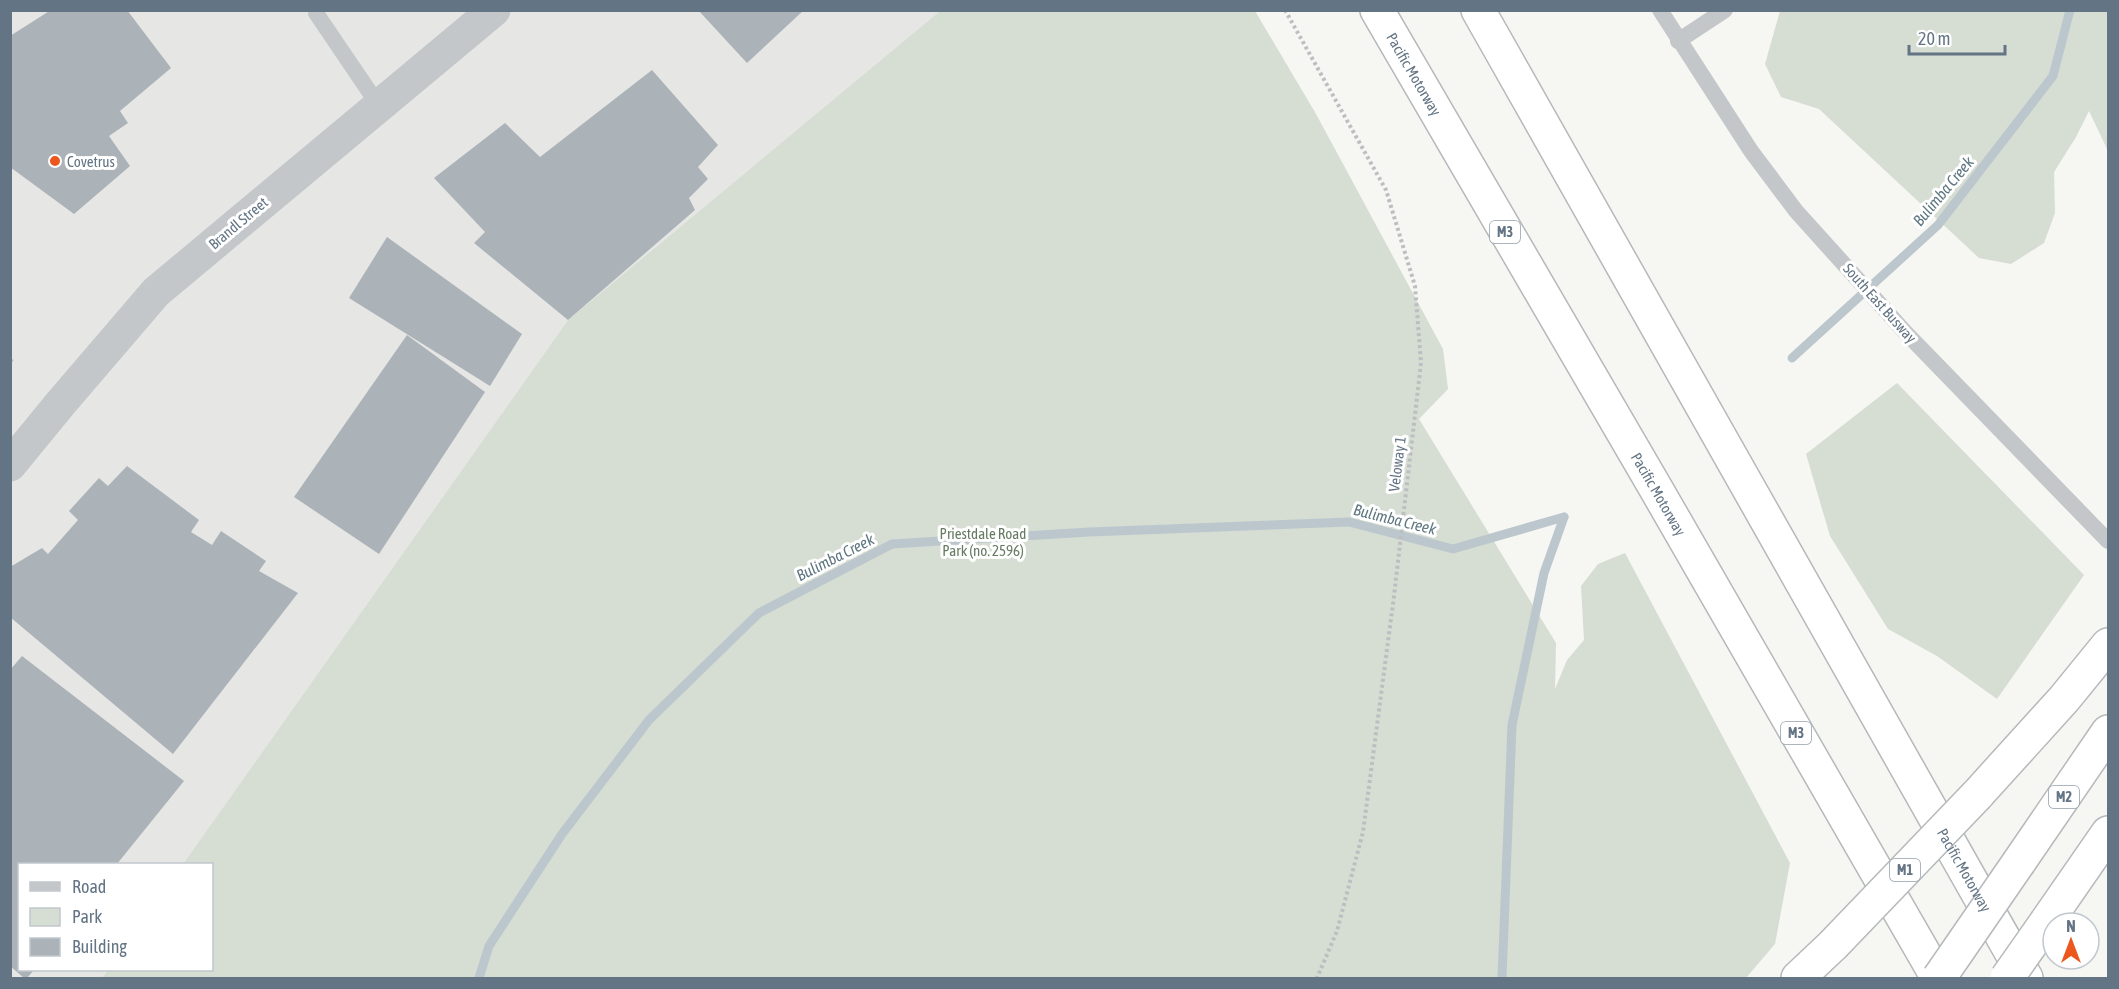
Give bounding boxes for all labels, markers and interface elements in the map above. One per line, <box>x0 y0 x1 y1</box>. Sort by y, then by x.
scale bar <box>1909 18 2005 56</box>
text: 20 m <box>1918 28 1950 49</box>
street label: Pacific Motorway <box>1383 29 1445 118</box>
water label: Bulimba Creek <box>1909 152 1978 229</box>
place label: Covetrus <box>67 153 115 170</box>
marker: Covetrus <box>48 154 62 168</box>
street label: Brandl Street <box>205 193 271 253</box>
road number: M3 <box>1490 221 1520 243</box>
street label: South East Busway <box>1840 260 1920 346</box>
street label: Veloway 1 <box>1385 435 1409 493</box>
street label: Pacific Motorway <box>1628 449 1690 538</box>
water label: Bulimba Creek <box>1352 500 1439 538</box>
park label: Priestdale Road Park (no. 2596) <box>940 525 1026 559</box>
water label: Bulimba Creek <box>793 529 878 584</box>
road number: M3 <box>1781 722 1811 744</box>
road number: M2 <box>2049 786 2079 808</box>
street label: Pacific Motorway <box>1934 825 1995 914</box>
road number: M1 <box>1890 859 1920 881</box>
legend <box>18 863 213 971</box>
text: Road <box>72 876 106 897</box>
text: Park <box>72 906 102 927</box>
north arrow <box>2041 911 2101 971</box>
text: N <box>2066 917 2076 935</box>
text: Building <box>72 936 127 957</box>

